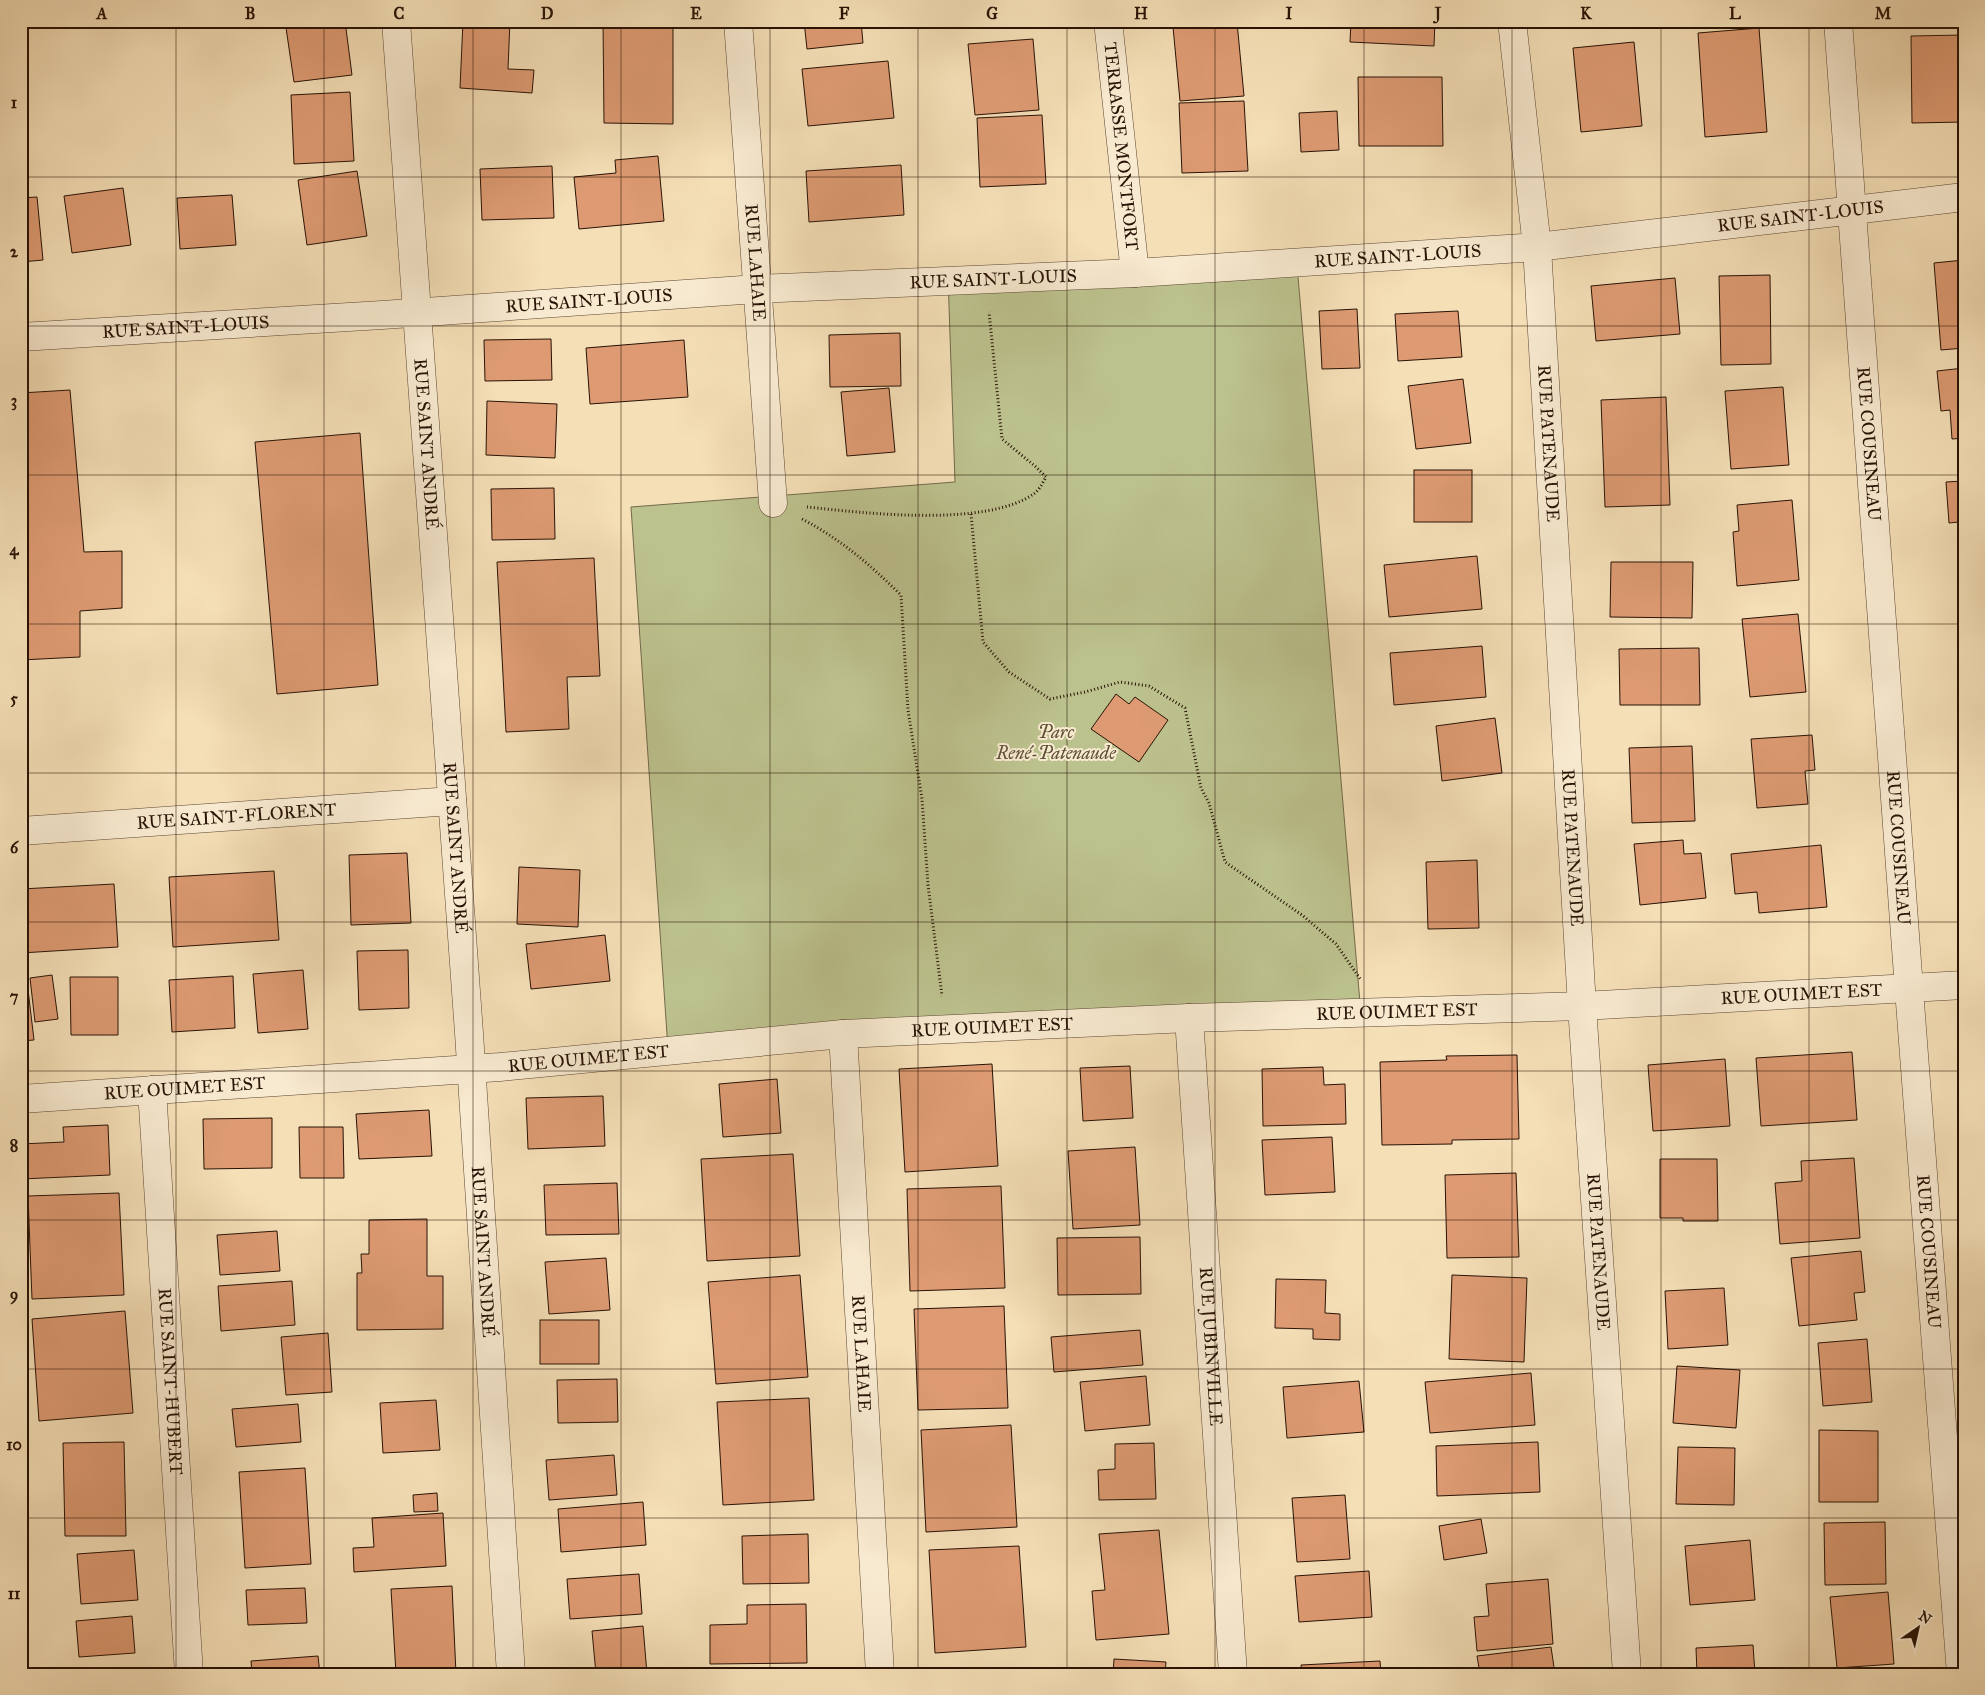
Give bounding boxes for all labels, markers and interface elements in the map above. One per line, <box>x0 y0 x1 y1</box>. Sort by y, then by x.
text: A <box>96 4 108 23</box>
text: B <box>245 4 255 23</box>
text: C <box>394 4 405 23</box>
text: D <box>541 4 554 23</box>
text: E <box>690 4 702 23</box>
text: F <box>839 4 850 23</box>
text: G <box>986 4 998 23</box>
text: H <box>1134 4 1148 23</box>
text: I <box>1286 4 1293 23</box>
text: J <box>1433 4 1442 24</box>
text: K <box>1580 4 1592 23</box>
text: L <box>1729 4 1741 23</box>
text: M <box>1875 4 1892 23</box>
street label: TERRASSE MONTFORT <box>1099 41 1144 252</box>
text: 1 <box>11 93 18 112</box>
street label: RUE SAINT-LOUIS <box>1716 195 1885 237</box>
street label: RUE LAHAIE <box>740 203 771 322</box>
street label: RUE SAINT-LOUIS <box>1313 240 1482 272</box>
text: 2 <box>10 242 19 261</box>
street label: RUE SAINT-LOUIS <box>909 264 1077 294</box>
street label: RUE SAINT-LOUIS <box>505 284 673 317</box>
street label: RUE SAINT-LOUIS <box>101 311 270 343</box>
street label: RUE SAINT ANDRÉ <box>409 357 446 530</box>
street label: RUE PATENAUDE <box>1533 364 1564 523</box>
street label: RUE COUSINEAU <box>1852 366 1886 523</box>
text: 3 <box>11 391 17 411</box>
text: 4 <box>10 540 20 560</box>
text: 5 <box>10 689 18 708</box>
park label: Parc René-Patenaude <box>995 721 1117 764</box>
street label: RUE SAINT ANDRÉ <box>438 761 475 934</box>
street label: RUE PATENAUDE <box>1557 768 1588 927</box>
street label: RUE COUSINEAU <box>1882 770 1915 927</box>
street label: RUE SAINT-FLORENT <box>136 798 337 834</box>
text: 6 <box>10 838 19 857</box>
street label: RUE OUIMET EST <box>1720 979 1883 1009</box>
text: 7 <box>10 987 19 1006</box>
street label: RUE OUIMET EST <box>1316 998 1478 1025</box>
street label: RUE OUIMET EST <box>911 1012 1074 1042</box>
street label: RUE OUIMET EST <box>507 1040 670 1077</box>
street label: RUE OUIMET EST <box>103 1072 266 1104</box>
text: 8 <box>10 1136 18 1155</box>
street label: RUE SAINT ANDRÉ <box>467 1165 502 1338</box>
street label: RUE PATENAUDE <box>1582 1172 1615 1331</box>
street label: RUE COUSINEAU <box>1912 1174 1946 1330</box>
street label: RUE JUBINVILLE <box>1195 1266 1227 1426</box>
text: 9 <box>10 1285 18 1305</box>
street label: RUE SAINT-HUBERT <box>154 1287 187 1476</box>
street label: RUE LAHAIE <box>847 1294 876 1413</box>
text: 10 <box>6 1435 22 1454</box>
text: 11 <box>8 1584 21 1603</box>
north arrow <box>1892 1602 1942 1652</box>
text: N <box>1915 1607 1935 1628</box>

